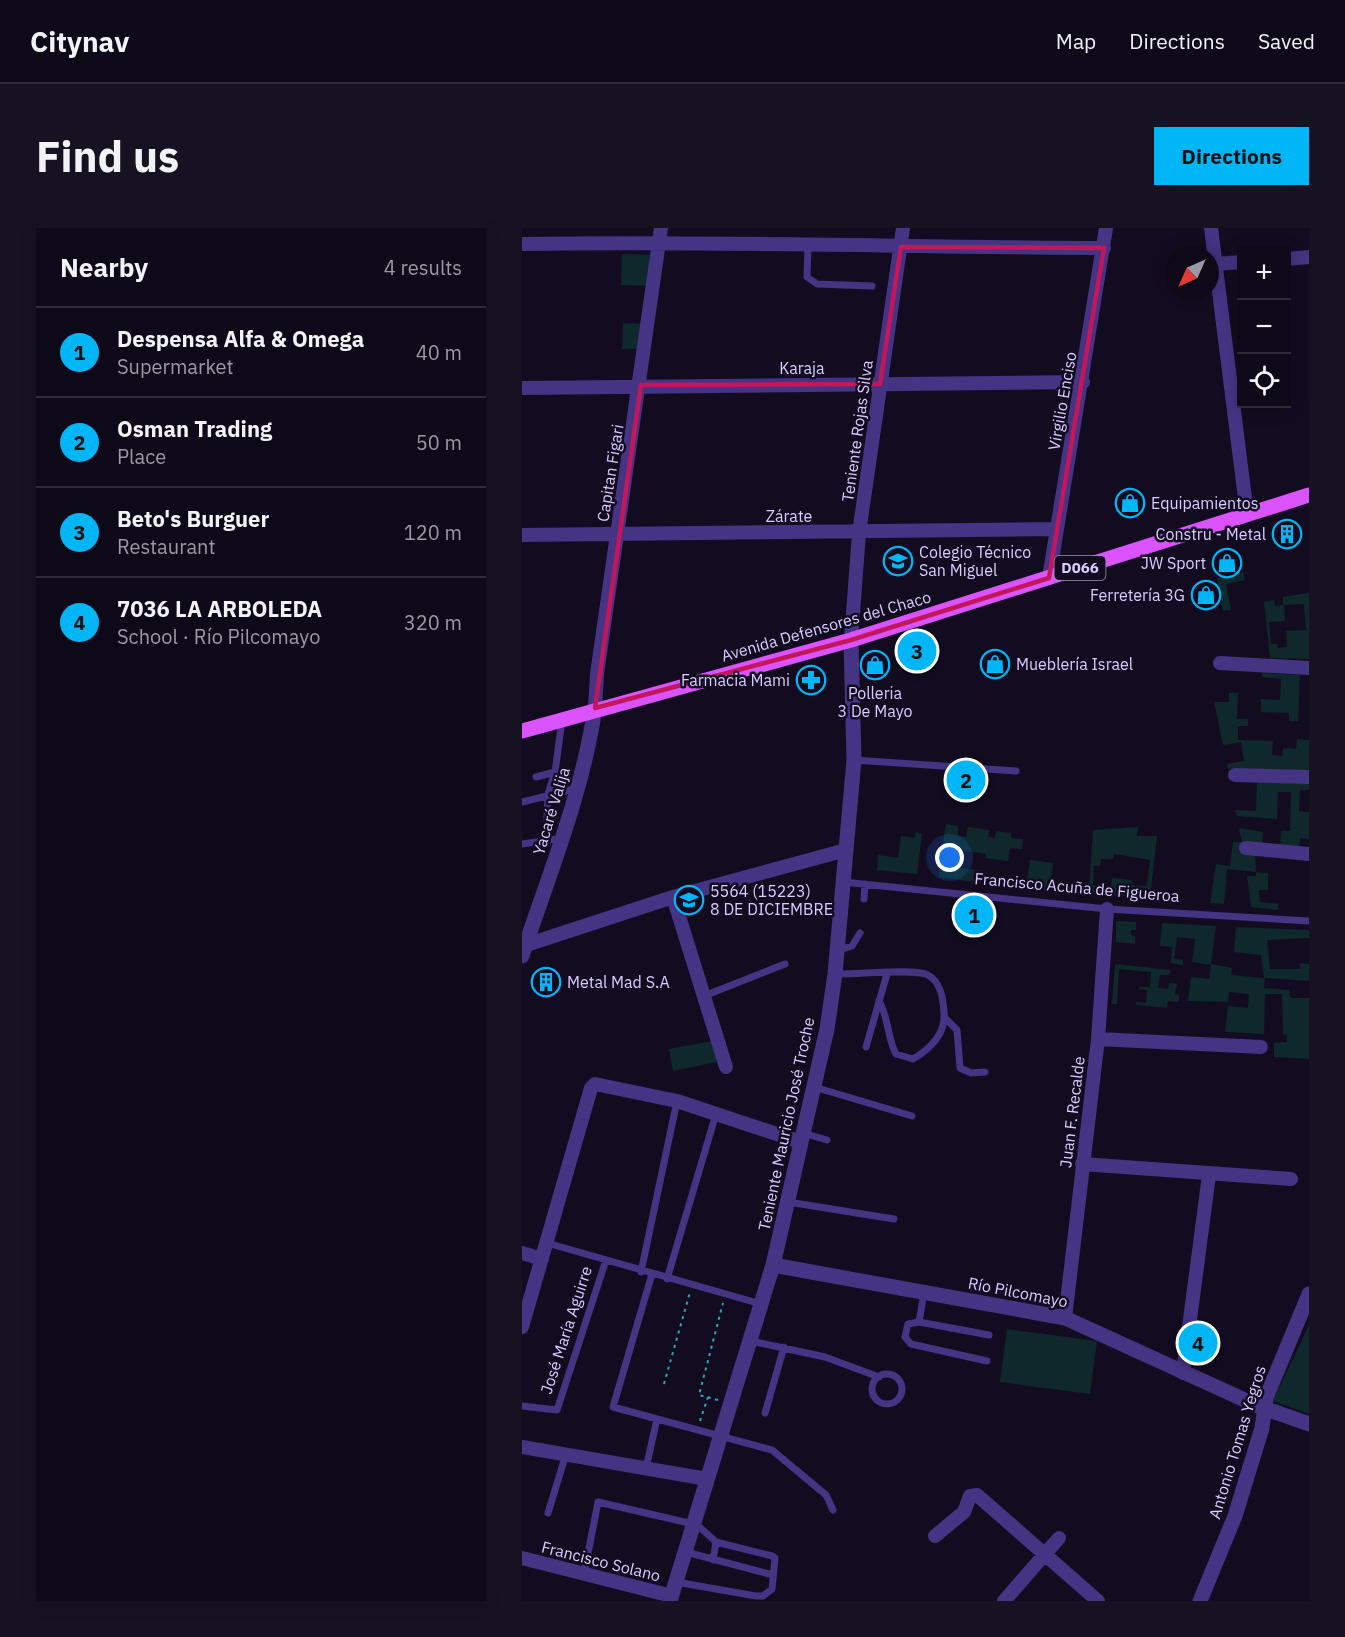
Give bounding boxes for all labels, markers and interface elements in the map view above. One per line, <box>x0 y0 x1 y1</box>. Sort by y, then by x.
text: Citynav <box>30 23 129 60</box>
text: Map <box>1056 27 1096 55</box>
text: Directions <box>1129 27 1225 55</box>
text: Saved <box>1258 27 1315 55</box>
button: Directions <box>1154 127 1309 185</box>
text: Find us <box>36 129 179 184</box>
north arrow <box>1165 246 1219 300</box>
map controls <box>1237 246 1291 408</box>
button: + <box>1237 246 1291 300</box>
text: Nearby <box>60 250 148 284</box>
text: 4 results <box>384 254 462 281</box>
button: − <box>1237 300 1291 354</box>
text: Despensa Alfa & Omega <box>117 324 364 353</box>
text: 1 <box>74 339 86 366</box>
text: 40 m <box>416 339 462 366</box>
street label: Virgilio Enciso <box>1043 350 1081 452</box>
text: Supermarket <box>117 353 234 380</box>
button: locate <box>1237 354 1291 408</box>
street label: Karaja <box>779 358 825 378</box>
street label: Teniente Rojas Silva <box>837 358 877 503</box>
text: Osman Trading <box>117 414 272 443</box>
street label: Capitan Figari <box>592 423 628 523</box>
text: 2 <box>74 429 86 456</box>
text: 50 m <box>416 429 462 456</box>
text: Place <box>117 443 166 470</box>
shop icon: Equipamientos <box>1114 487 1146 519</box>
place label: Equipamientos <box>1151 493 1259 513</box>
text: Beto's Burguer <box>117 504 269 533</box>
street label: Zárate <box>766 506 812 526</box>
building icon: Constru - Metal <box>1271 518 1303 550</box>
text: 3 <box>74 519 86 546</box>
text: 120 m <box>404 519 462 546</box>
place label: Constru - Metal <box>1156 524 1266 544</box>
text: Restaurant <box>117 533 215 560</box>
place label: Colegio Técnico San Miguel <box>919 542 1031 580</box>
school or university icon: Colegio Técnico San Miguel <box>882 545 914 577</box>
shop icon: JW Sport <box>1211 547 1243 579</box>
place label: JW Sport <box>1141 553 1206 573</box>
road number: D066 <box>1054 556 1106 580</box>
shop icon: Ferretería 3G <box>1190 579 1222 611</box>
place label: Ferretería 3G <box>1090 585 1185 605</box>
street label: Avenida Defensores del Chaco <box>719 586 933 666</box>
text: 7036 LA ARBOLEDA <box>117 594 322 623</box>
text: 4 <box>74 609 86 636</box>
text: 320 m <box>404 609 462 636</box>
text: School · Río Pilcomayo <box>117 623 320 650</box>
pin: 3 <box>898 628 936 674</box>
shop icon: Mueblería Israel <box>979 648 1011 680</box>
shop icon: Polleria 3 De Mayo <box>859 649 891 681</box>
place label: Mueblería Israel <box>1016 654 1133 674</box>
pharmacy icon: Farmacia Mami <box>795 664 827 696</box>
place label: Farmacia Mami <box>681 670 790 690</box>
place label: Polleria 3 De Mayo <box>838 683 913 721</box>
pin: 2 <box>946 758 986 802</box>
street label: Yacaré Valija <box>528 764 574 857</box>
your location <box>935 843 964 872</box>
street label: Francisco Acuña de Figueroa <box>974 868 1181 906</box>
place label: 5564 (15223) 8 DE DICIEMBRE <box>710 881 833 919</box>
school or university icon: 5564 (15223) 8 DE DICIEMBRE <box>673 884 705 916</box>
pin: 1 <box>954 892 994 938</box>
building icon: Metal Mad S.A <box>530 966 562 998</box>
place label: Metal Mad S.A <box>567 972 670 992</box>
street label: Teniente Mauricio José Troche <box>754 1015 818 1233</box>
street label: Juan F. Recalde <box>1055 1055 1089 1169</box>
street label: José María Aguirre <box>536 1263 596 1397</box>
street label: Río Pilcomayo <box>966 1273 1070 1311</box>
pin: 4 <box>1178 1320 1218 1366</box>
street label: Antonio Tomas Yegros <box>1204 1363 1270 1521</box>
street label: Francisco Solano <box>539 1537 663 1585</box>

